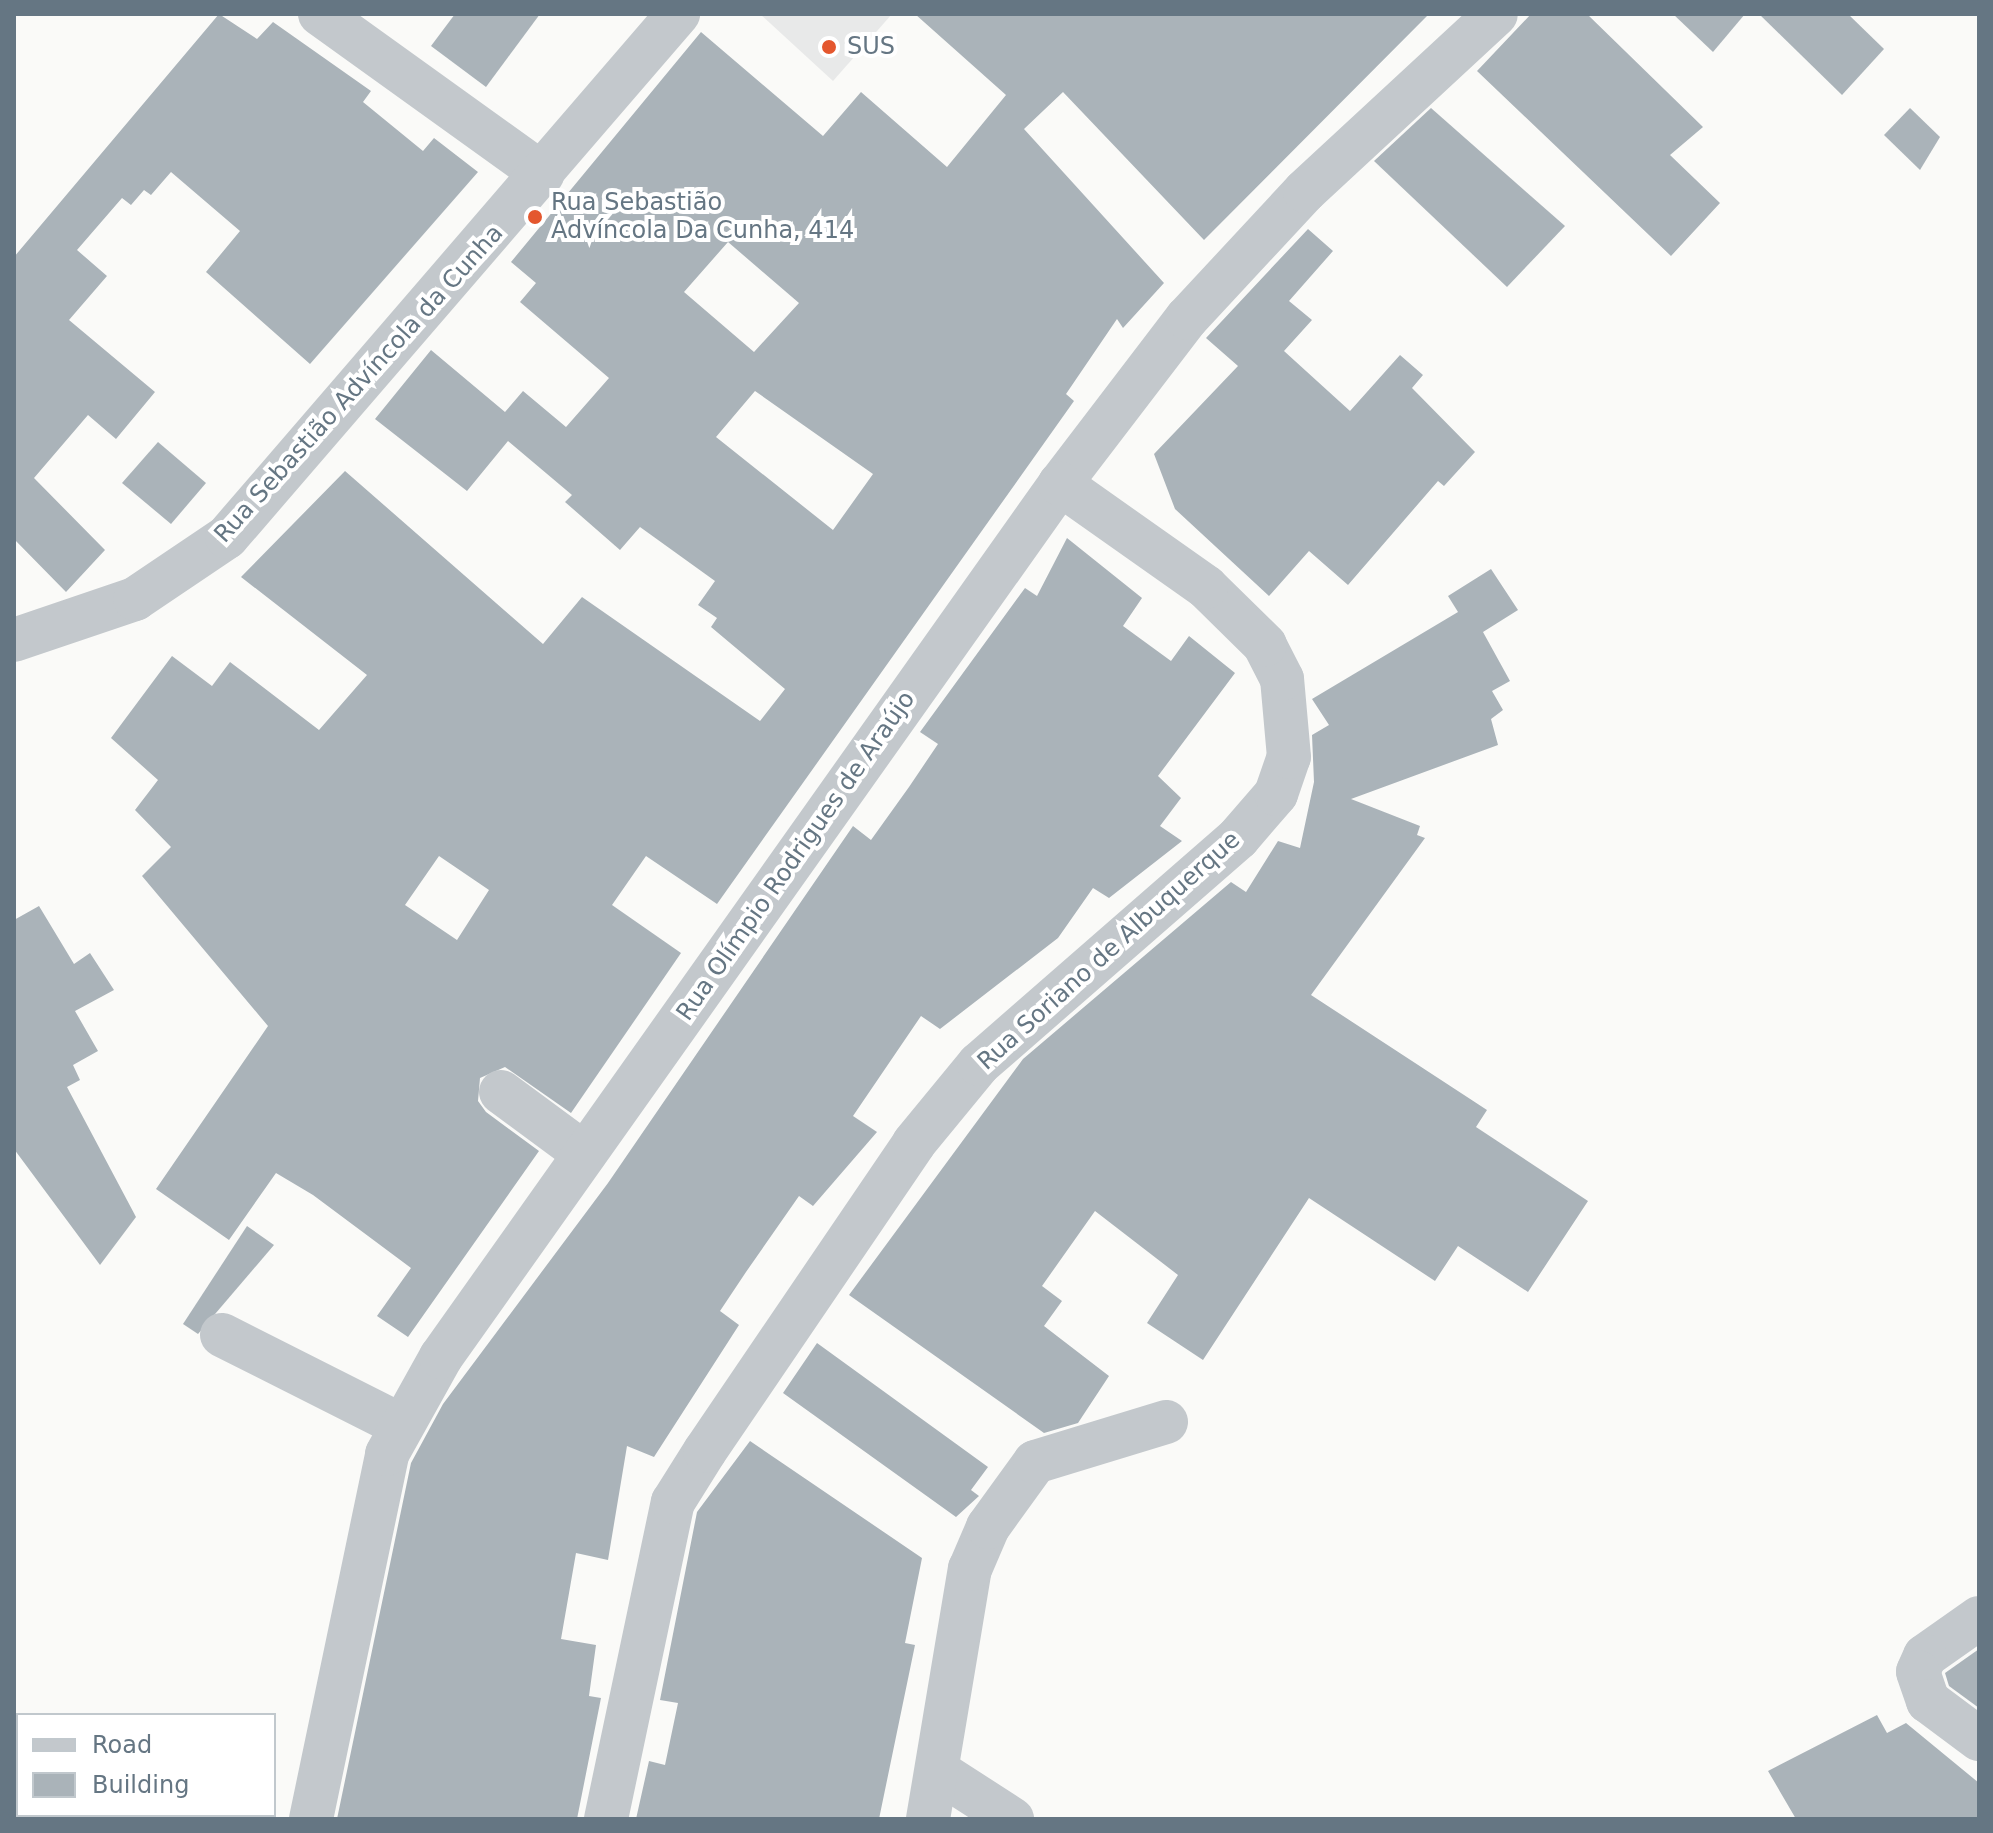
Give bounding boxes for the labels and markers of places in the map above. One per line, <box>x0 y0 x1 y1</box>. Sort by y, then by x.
place label: SUS <box>847 33 895 61</box>
marker: SUS <box>818 36 840 58</box>
place label: Rua Sebastião Advíncola Da Cunha, 414 <box>551 189 854 245</box>
marker: Rua Sebastião Advíncola Da Cunha, 414 <box>526 208 544 226</box>

